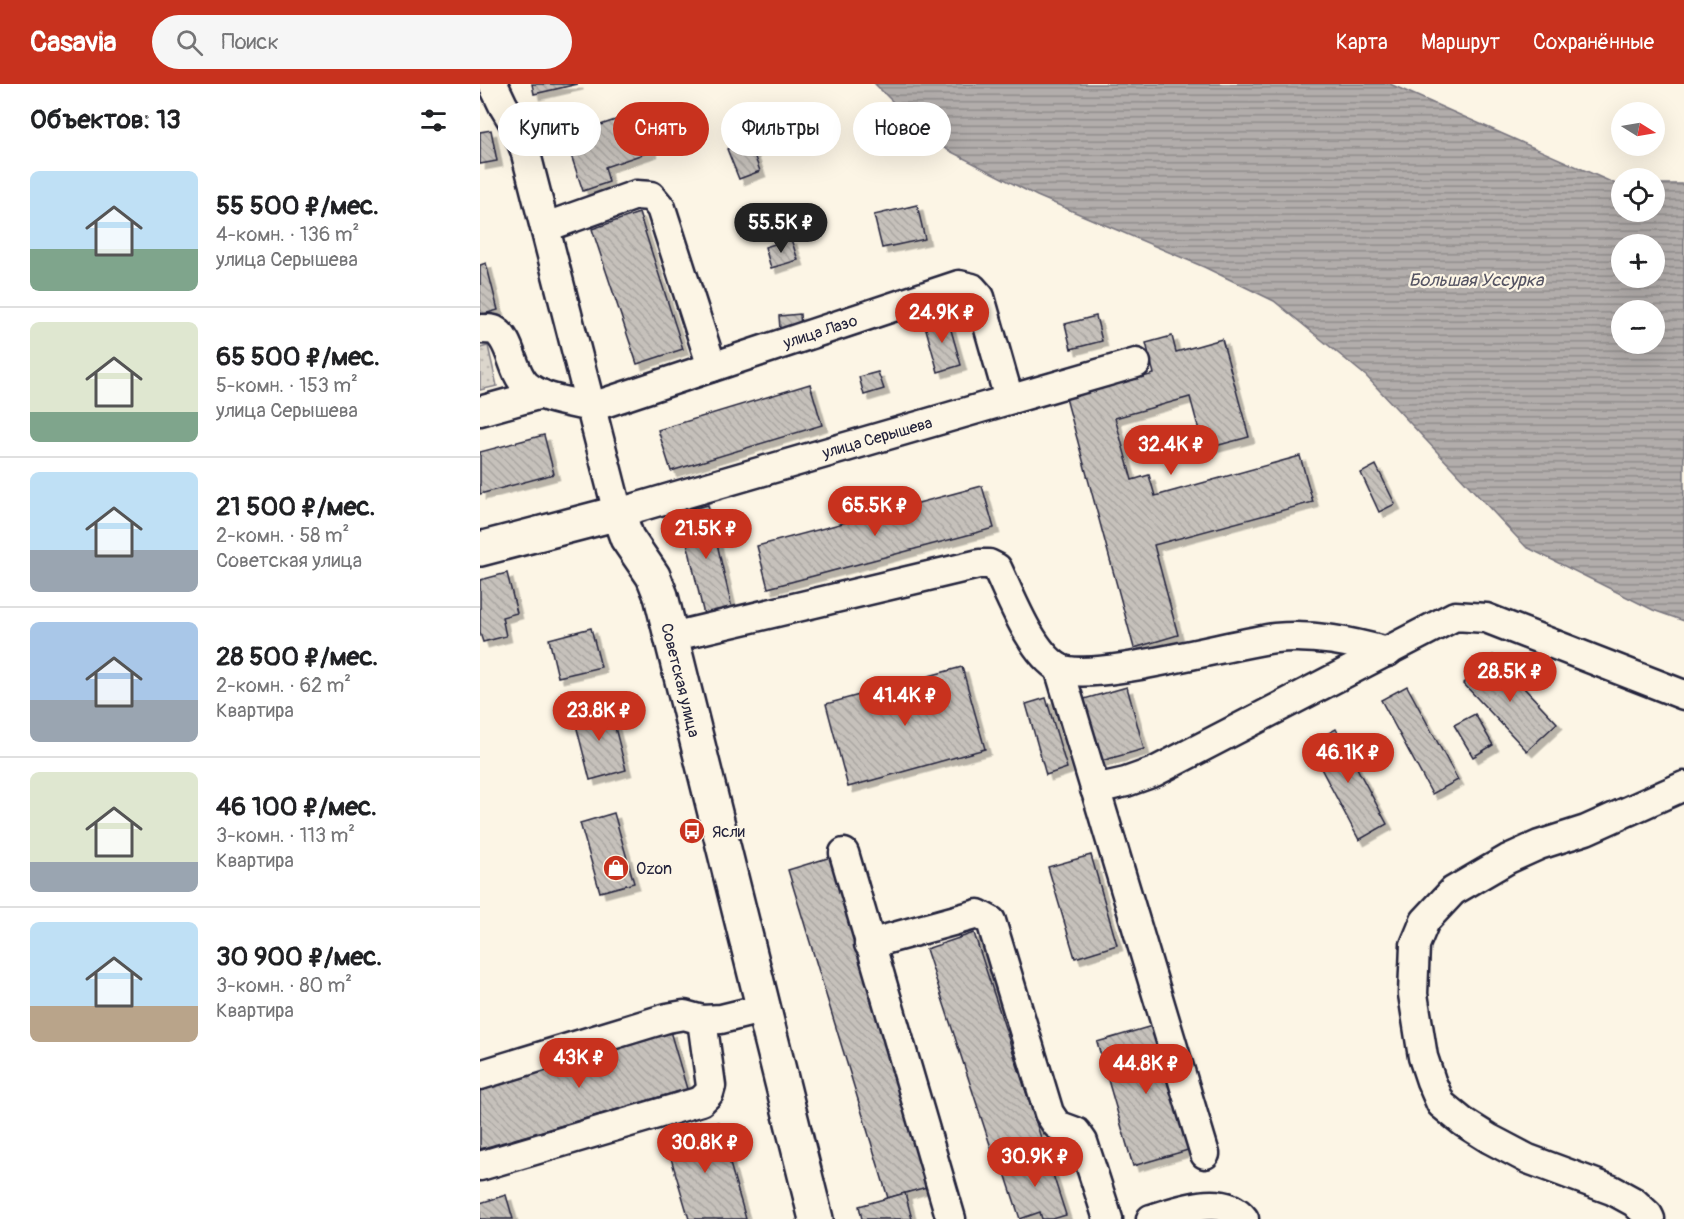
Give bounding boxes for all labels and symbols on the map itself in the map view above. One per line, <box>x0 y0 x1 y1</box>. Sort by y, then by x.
north arrow <box>1611 102 1665 156</box>
pin: 55.5K ₽ <box>726 203 836 254</box>
water label: Большая Уссурка <box>1409 269 1545 292</box>
pin: 24.9K ₽ <box>887 293 997 344</box>
street label: улица Лазо <box>780 310 860 354</box>
street label: улица Серышева <box>819 413 935 463</box>
pin: 32.4K ₽ <box>1116 425 1226 476</box>
pin: 65.5K ₽ <box>820 486 930 537</box>
pin: 21.5K ₽ <box>651 509 761 560</box>
street label: Советская улица <box>656 621 704 739</box>
pin: 28.5K ₽ <box>1455 652 1565 703</box>
pin: 41.4K ₽ <box>850 676 960 727</box>
pin: 23.8K ₽ <box>544 691 654 742</box>
pin: 46.1K ₽ <box>1293 733 1403 784</box>
bus stop icon: Ясли <box>677 816 707 846</box>
place label: Ясли <box>712 822 745 842</box>
shop icon: Ozon <box>601 853 631 883</box>
place label: Ozon <box>636 859 672 879</box>
pin: 43K ₽ <box>537 1038 621 1089</box>
pin: 44.8K ₽ <box>1091 1044 1201 1095</box>
pin: 30.8K ₽ <box>650 1123 760 1174</box>
pin: 30.9K ₽ <box>980 1137 1090 1188</box>

